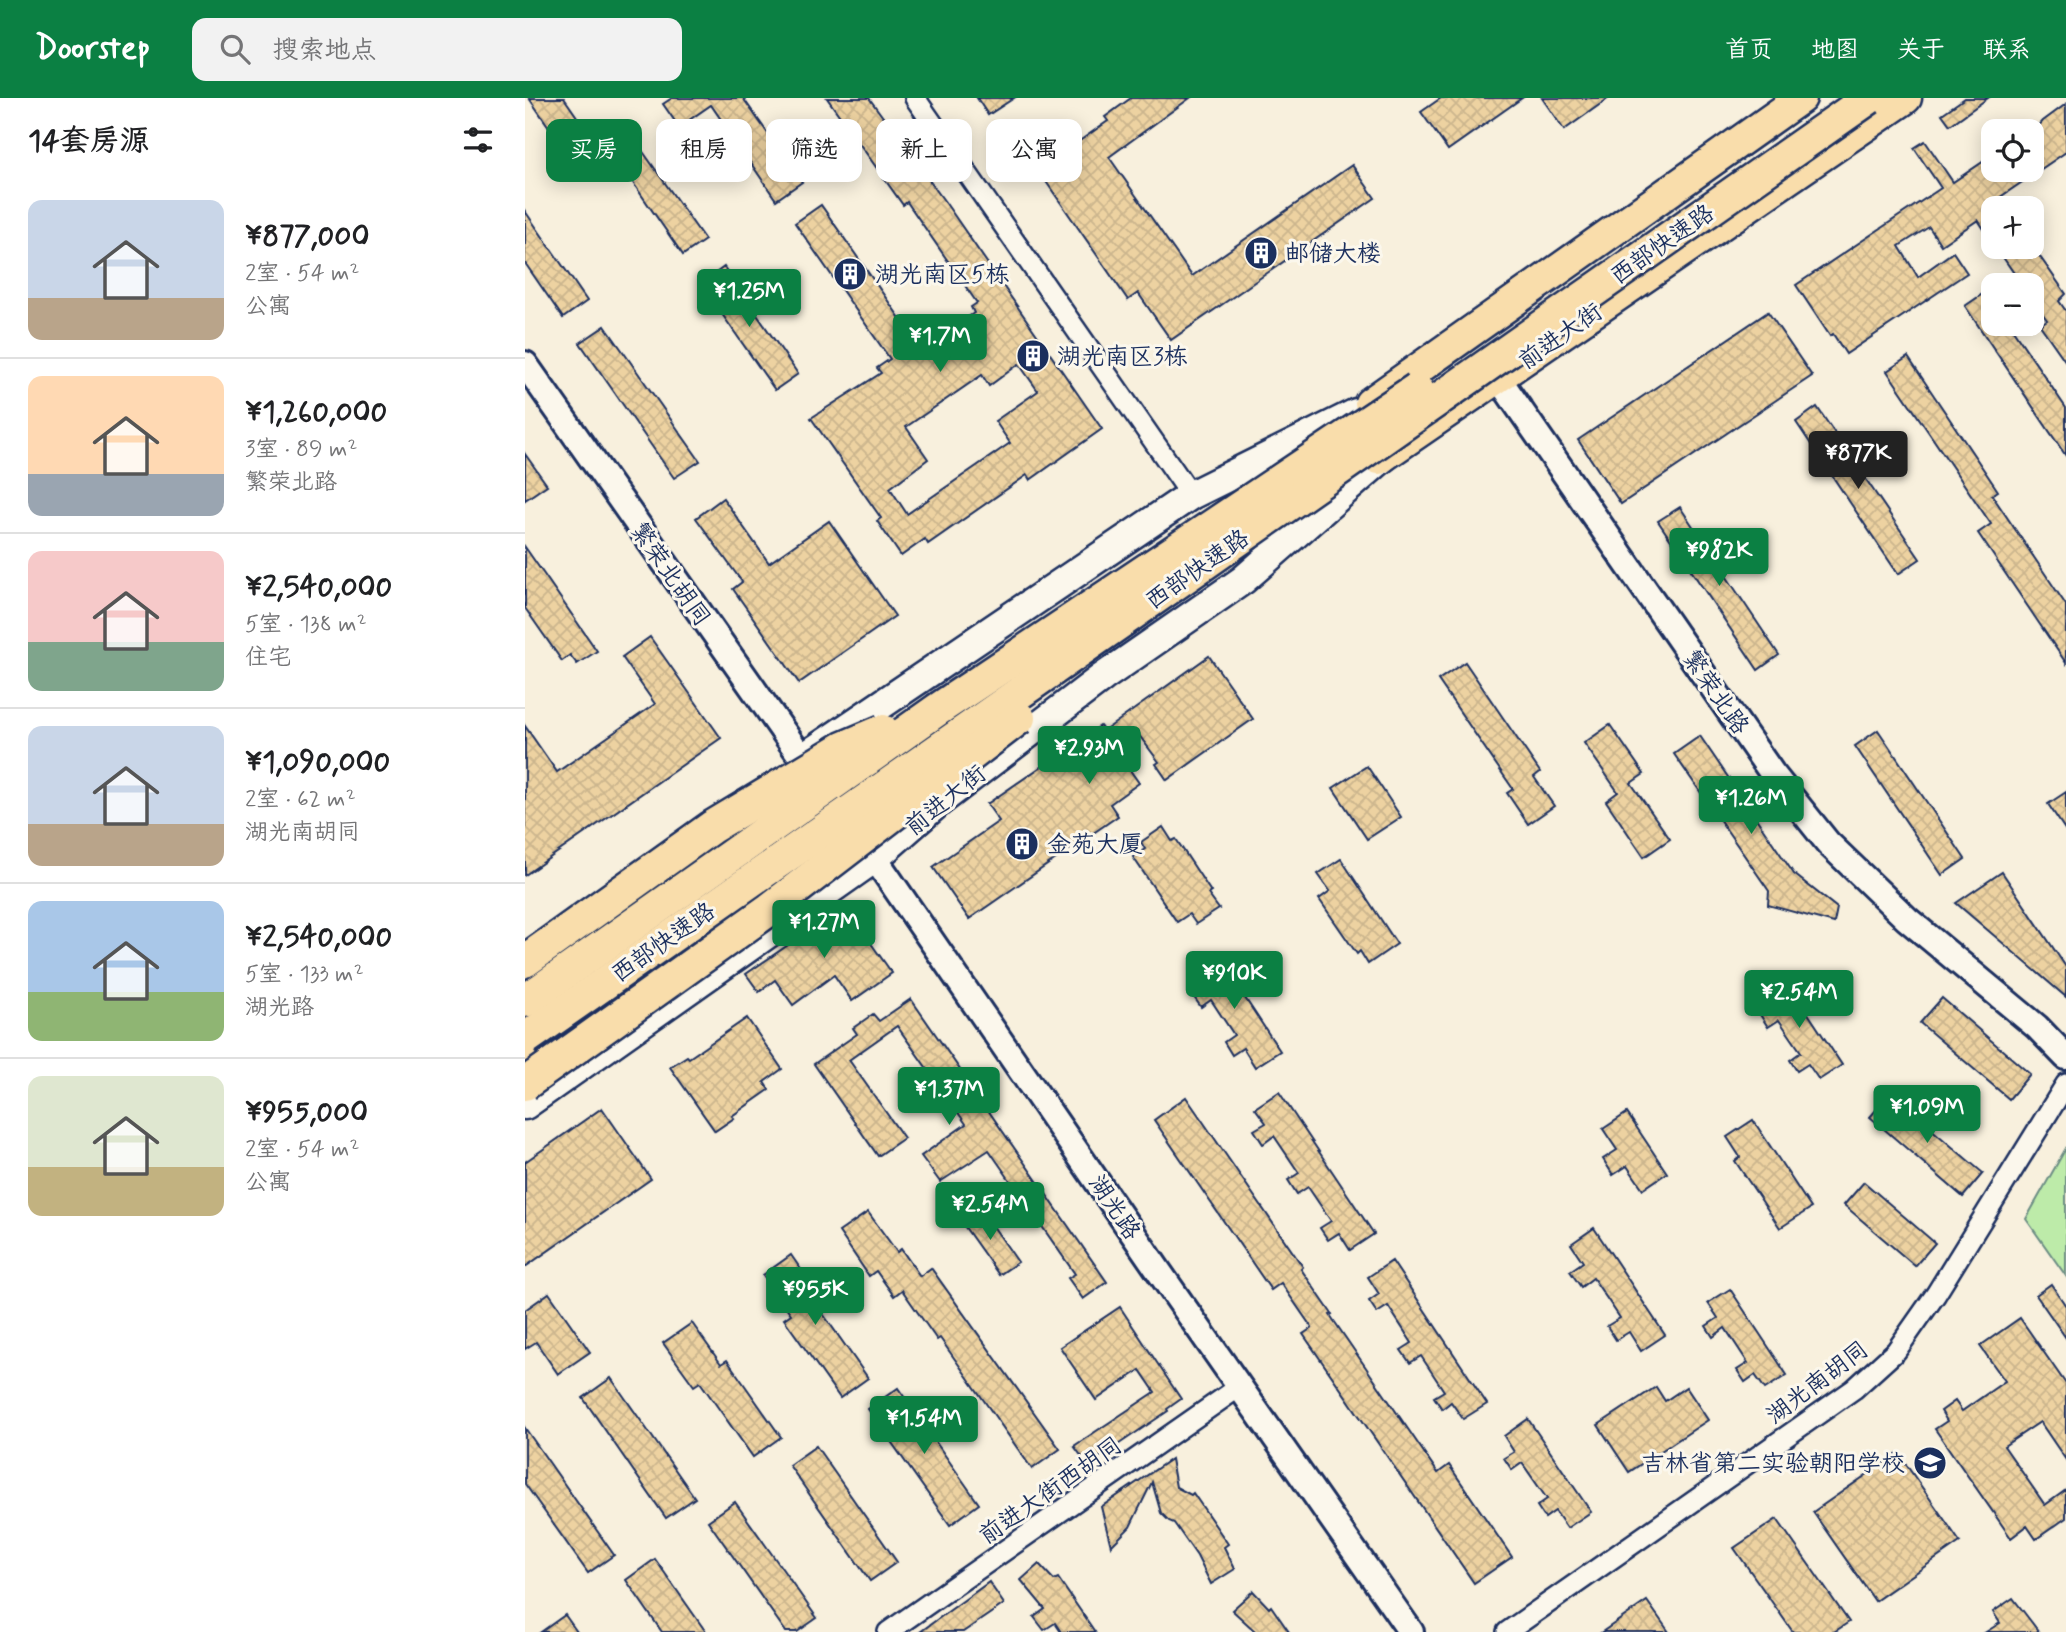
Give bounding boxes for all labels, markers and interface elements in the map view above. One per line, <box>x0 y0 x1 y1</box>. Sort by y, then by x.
search box <box>192 18 682 81</box>
text: Doorstep <box>35 27 150 71</box>
icon: search <box>216 30 254 68</box>
text: 搜索地点 <box>272 34 376 68</box>
text: 首页 <box>1725 35 1773 66</box>
text: 地图 <box>1811 35 1859 66</box>
text: 关于 <box>1897 35 1945 66</box>
text: 联系 <box>1983 35 2031 66</box>
chip: 买房 <box>546 119 642 182</box>
chip: 租房 <box>656 119 752 182</box>
chip: 筛选 <box>766 119 862 182</box>
chip: 新上 <box>876 119 972 182</box>
chip: 公寓 <box>986 119 1082 182</box>
map controls <box>1981 119 2044 336</box>
button: locate <box>1981 119 2044 182</box>
icon: filters <box>459 121 497 159</box>
text: 14套房源 <box>28 122 150 161</box>
button: + <box>1981 196 2044 259</box>
street label: 西部快速路 <box>1605 198 1721 292</box>
text: ¥877,000 <box>245 217 370 256</box>
icon: home <box>84 228 168 312</box>
building icon: 邮储大楼 <box>1242 234 1280 272</box>
place label: 邮储大楼 <box>1285 239 1381 270</box>
building icon: 湖光南区5栋 <box>831 255 869 293</box>
text: 2室 · 54 m² <box>245 259 359 289</box>
place label: 湖光南区5栋 <box>875 260 1009 291</box>
pin: ¥1.25M <box>692 270 806 329</box>
button: − <box>1981 273 2044 336</box>
text: ¥1.25M <box>713 277 785 307</box>
text: 公寓 <box>245 292 291 322</box>
street label: 前进大街 <box>1513 297 1609 377</box>
pin: ¥1.7M <box>891 314 989 374</box>
text: ¥1.7M <box>909 322 971 352</box>
building icon: 湖光南区3栋 <box>1014 337 1052 375</box>
place label: 湖光南区3栋 <box>1057 342 1188 373</box>
text: ¥1,260,000 <box>245 393 387 432</box>
icon: home <box>84 404 168 488</box>
pin: ¥877K <box>1809 432 1907 491</box>
text: 3室 · 89 m² <box>245 435 357 465</box>
text: ¥877K <box>1825 439 1891 469</box>
text: 繁荣北路 <box>245 468 337 498</box>
street label: 繁荣北胡同 <box>623 517 717 633</box>
street label: 西部快速路 <box>1140 523 1256 617</box>
pin: ¥982K <box>1670 528 1768 588</box>
text: ¥982K <box>1685 536 1753 566</box>
text: ¥2,540,000 <box>245 568 392 607</box>
icon: home <box>84 579 168 663</box>
text: 5室 · 138 m² <box>245 610 367 640</box>
text: 住宅 <box>245 643 291 673</box>
street label: 繁荣北路 <box>1675 645 1755 741</box>
pin: ¥2.93M <box>1032 726 1146 786</box>
text: ¥2.93M <box>1054 734 1124 764</box>
text: ¥1,090,000 <box>245 743 390 782</box>
icon: home <box>84 754 168 838</box>
street label: 前进大街 <box>899 759 993 843</box>
pin: ¥1.26M <box>1694 776 1808 836</box>
text: ¥1.26M <box>1715 784 1787 814</box>
text: 2室 · 62 m² <box>245 785 356 815</box>
text: 湖光南胡同 <box>245 818 360 848</box>
building icon: 金苑大厦 <box>1003 825 1041 863</box>
place label: 金苑大厦 <box>1047 830 1143 861</box>
street label: 西部快速路 <box>606 896 722 990</box>
pin: ¥1.27M <box>767 900 881 960</box>
text: ¥1.27M <box>788 908 860 938</box>
text: ¥2,540,000 <box>245 918 392 957</box>
icon: home <box>84 929 168 1013</box>
pin: ¥910K <box>1185 951 1283 1011</box>
text: ¥910K <box>1202 959 1266 989</box>
text: 5室 · 133 m² <box>245 960 364 990</box>
pin: ¥2.54M <box>1742 970 1856 1030</box>
text: ¥2.54M <box>1760 978 1838 1008</box>
text: 湖光路 <box>245 993 314 1023</box>
pin: ¥1.37M <box>892 1068 1006 1127</box>
text: ¥1.37M <box>914 1075 984 1105</box>
pin: ¥1.09M <box>1870 1086 1984 1145</box>
text: ¥955,000 <box>245 1093 368 1132</box>
text: ¥1.09M <box>1889 1093 1965 1123</box>
icon: home <box>84 1104 168 1188</box>
text: 2室 · 54 m² <box>245 1135 359 1165</box>
text: 公寓 <box>245 1168 291 1198</box>
street label: 湖光路 <box>1081 1169 1147 1246</box>
pin: ¥2.54M <box>933 1182 1047 1242</box>
text: ¥2.54M <box>951 1190 1029 1220</box>
pin: ¥955K <box>766 1268 864 1327</box>
text: ¥955K <box>782 1275 848 1305</box>
street label: 湖光南胡同 <box>1761 1335 1875 1432</box>
pin: ¥1.54M <box>867 1396 981 1456</box>
text: ¥1.54M <box>886 1404 962 1434</box>
street label: 前进大街西胡同 <box>973 1430 1129 1552</box>
school or university icon: 吉林省第二实验朝阳学校 <box>1911 1444 1949 1482</box>
place label: 吉林省第二实验朝阳学校 <box>1641 1449 1905 1480</box>

